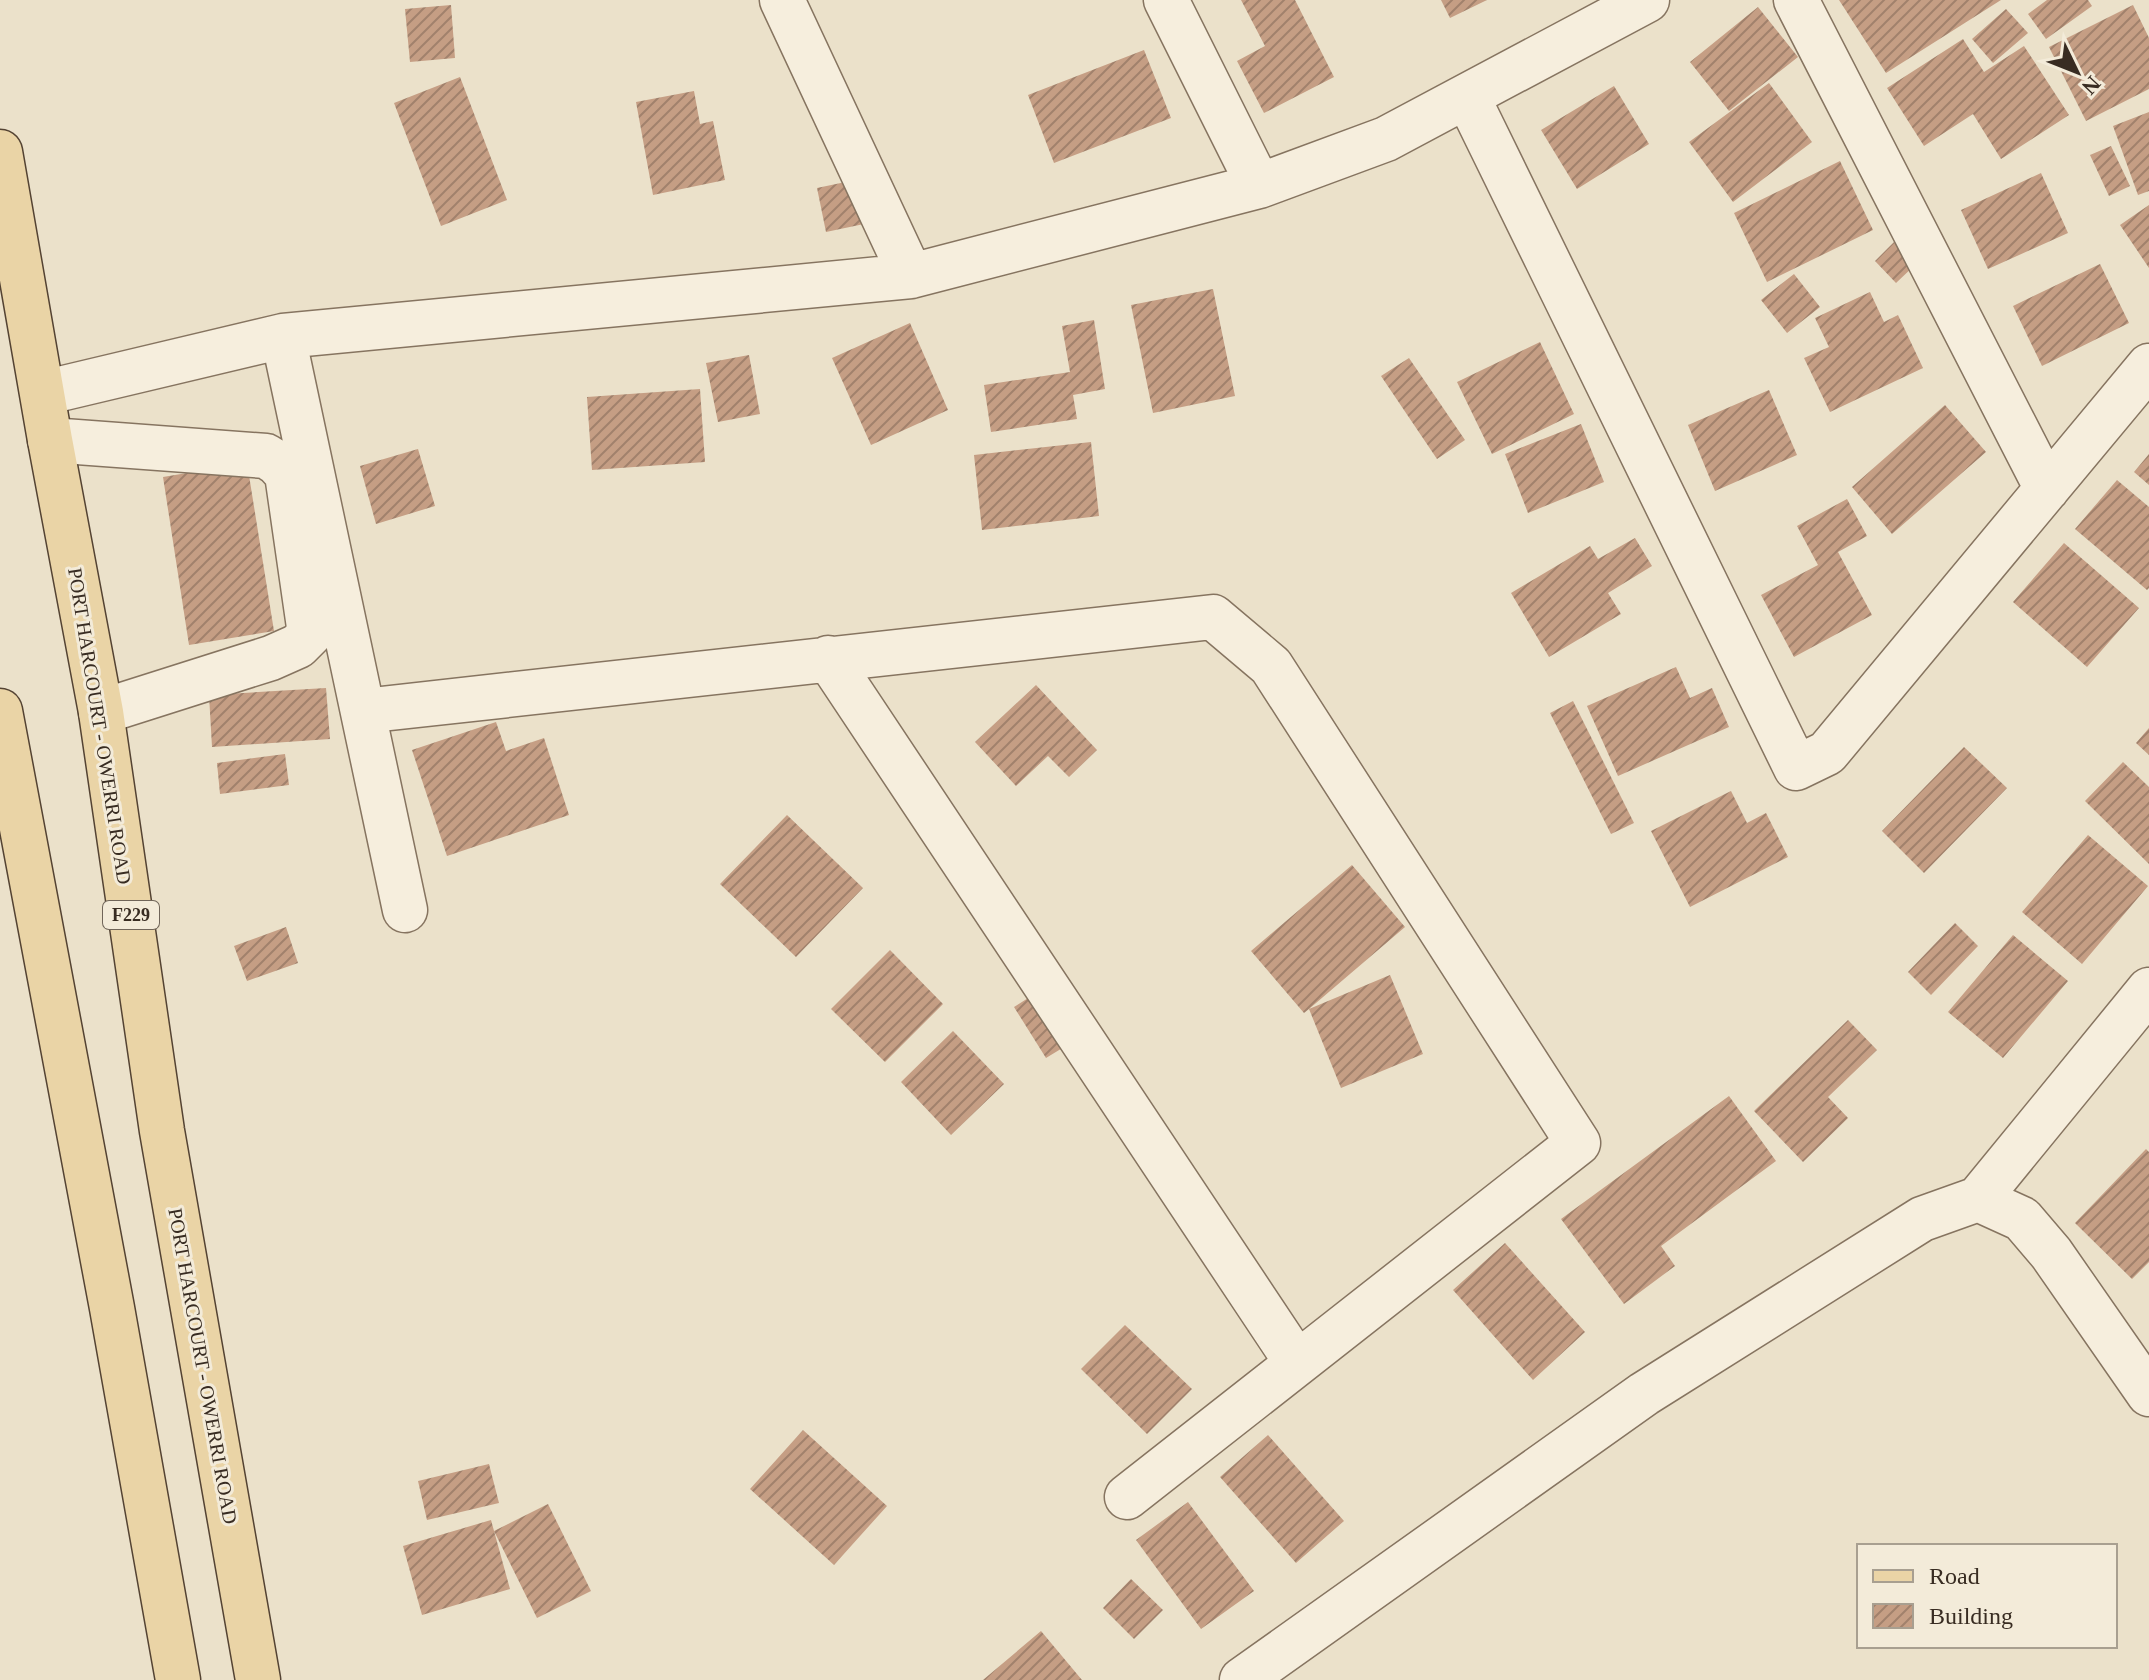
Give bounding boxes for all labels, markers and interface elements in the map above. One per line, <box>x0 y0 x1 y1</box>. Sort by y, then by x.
north arrow <box>2037 32 2117 112</box>
text: N <box>2077 71 2106 100</box>
street label: PORT HARCOURT - OWERRI ROAD <box>64 566 136 886</box>
road number: F229 <box>103 901 159 929</box>
street label: PORT HARCOURT - OWERRI ROAD <box>164 1206 242 1526</box>
legend <box>1857 1544 2117 1648</box>
text: Road <box>1929 1563 1980 1589</box>
text: Building <box>1929 1603 2013 1629</box>

